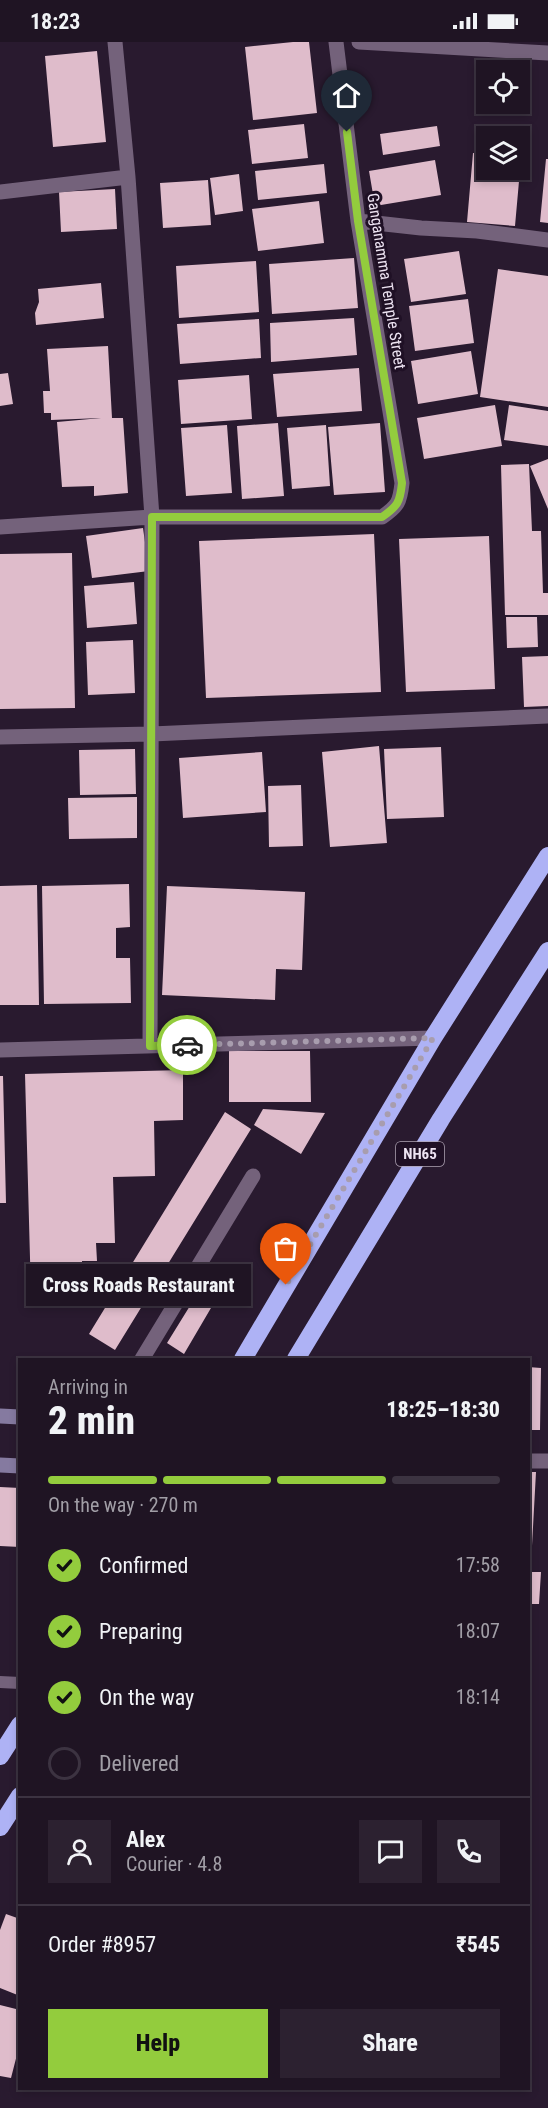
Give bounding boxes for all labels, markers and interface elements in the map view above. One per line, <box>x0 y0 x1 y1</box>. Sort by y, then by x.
text: 18:23 <box>30 9 81 34</box>
map controls <box>476 60 530 180</box>
button: locate <box>476 60 530 114</box>
pin <box>321 70 372 132</box>
icon: home <box>330 79 363 112</box>
button: layers <box>476 126 530 180</box>
street label: Ganganamma Temple Street <box>363 192 410 371</box>
courier <box>157 1015 217 1075</box>
icon: car <box>171 1029 204 1062</box>
road number: NH65 <box>396 1142 444 1166</box>
pin <box>260 1223 311 1285</box>
icon: bag <box>269 1232 302 1265</box>
callout: Cross Roads Restaurant <box>25 1264 250 1306</box>
text: Cross Roads Restaurant <box>43 1273 234 1297</box>
text: Arriving in <box>48 1375 128 1399</box>
text: 18:25–18:30 <box>386 1397 500 1422</box>
text: 2 min <box>48 1398 135 1444</box>
text: On the way · 270 m <box>48 1493 198 1517</box>
icon: check <box>48 1549 81 1582</box>
text: Confirmed <box>99 1553 188 1578</box>
text: 17:58 <box>456 1553 500 1577</box>
icon: check <box>48 1615 81 1648</box>
text: Preparing <box>99 1619 183 1644</box>
text: 18:07 <box>456 1619 500 1643</box>
icon: check <box>48 1681 81 1714</box>
text: On the way <box>99 1685 194 1710</box>
text: 18:14 <box>456 1685 500 1709</box>
text: Delivered <box>99 1751 179 1776</box>
button: person <box>48 1820 111 1883</box>
button: chat <box>359 1820 422 1883</box>
button: phone <box>437 1820 500 1883</box>
text: Alex <box>126 1827 165 1852</box>
text: Courier · 4.8 <box>126 1852 222 1876</box>
text: Order #8957 <box>48 1932 156 1957</box>
text: ₹545 <box>456 1932 500 1957</box>
button: Help <box>48 2009 268 2078</box>
button: Share <box>280 2009 500 2078</box>

